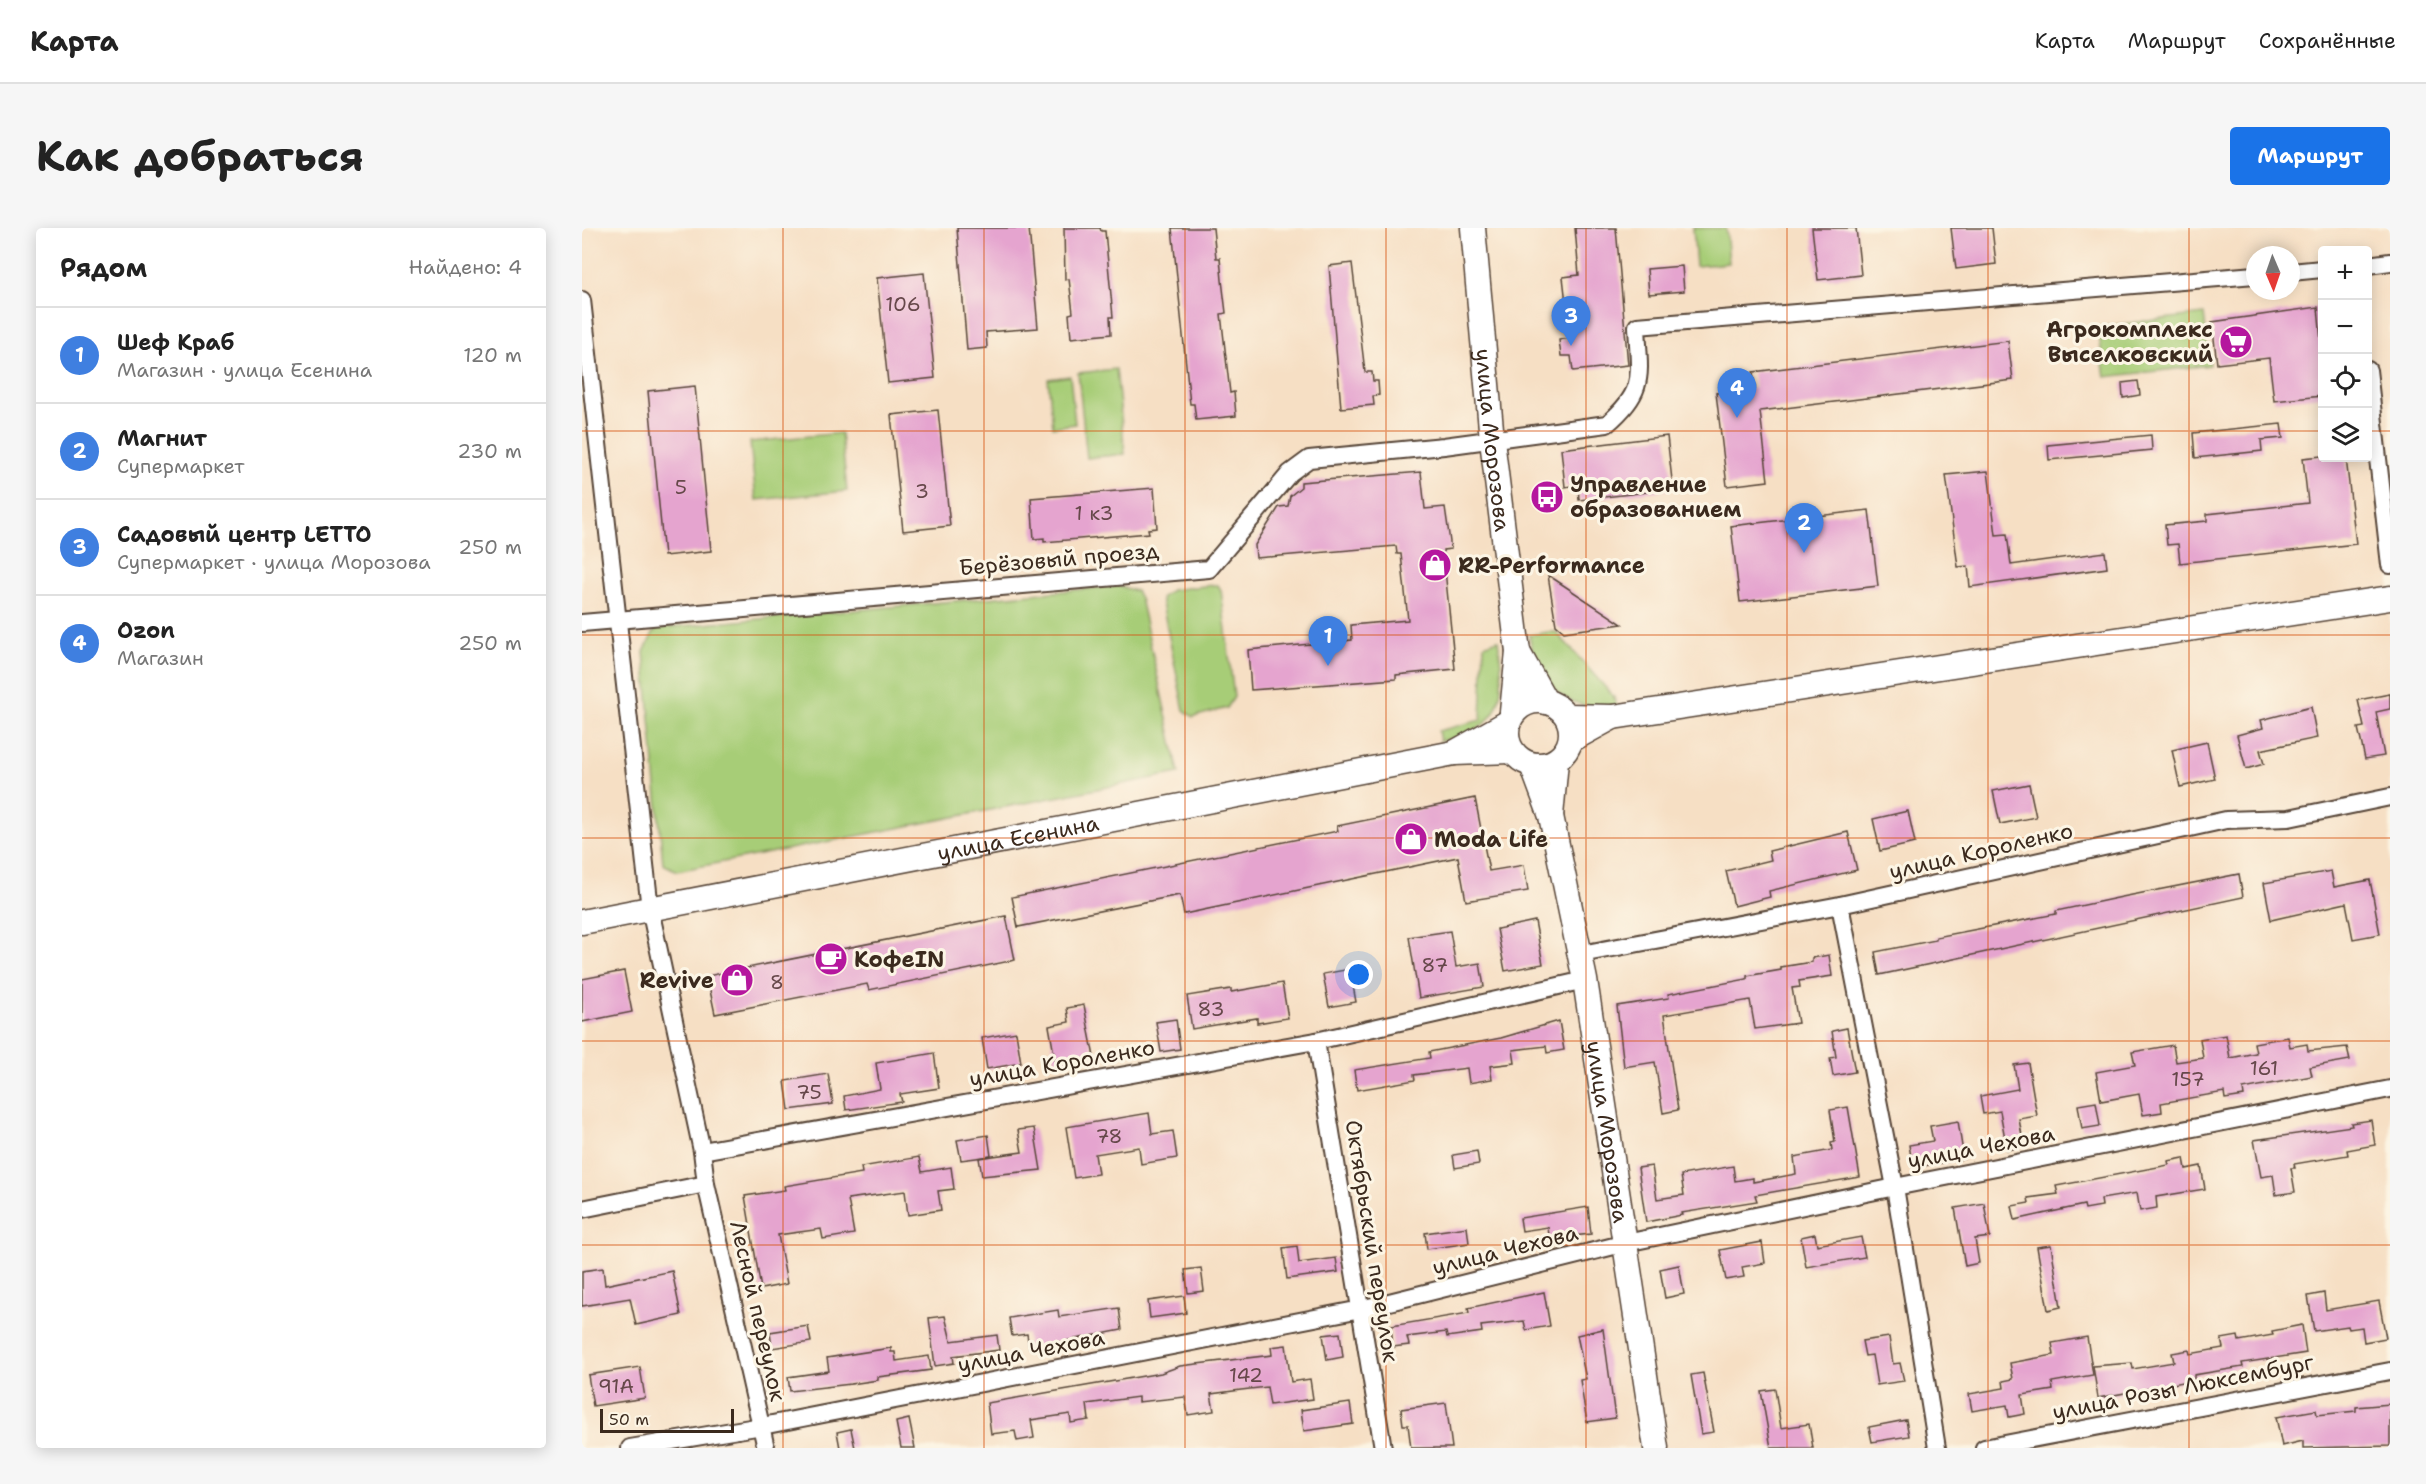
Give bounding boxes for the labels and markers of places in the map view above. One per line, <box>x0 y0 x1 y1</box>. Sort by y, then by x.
pin: 3 <box>1552 296 1590 346</box>
place label: Агрокомплекс Выселковский <box>2046 315 2213 369</box>
supermarket icon: Агрокомплекс Выселковский <box>2218 324 2254 360</box>
pin: 4 <box>1718 368 1756 418</box>
place label: Управление образованием <box>1570 470 1741 524</box>
bus stop icon: Управление образованием <box>1529 479 1565 515</box>
pin: 2 <box>1784 504 1824 553</box>
shop icon: RR-Performance <box>1417 547 1453 583</box>
place label: RR-Performance <box>1458 551 1645 580</box>
pin: 1 <box>1308 616 1348 666</box>
shop icon: Moda Life <box>1393 821 1429 857</box>
place label: Moda Life <box>1434 825 1548 854</box>
cafe icon: КофеIN <box>813 941 849 977</box>
place label: КофеIN <box>854 945 945 974</box>
shop icon: Revive <box>719 962 755 998</box>
place label: Revive <box>640 966 714 995</box>

